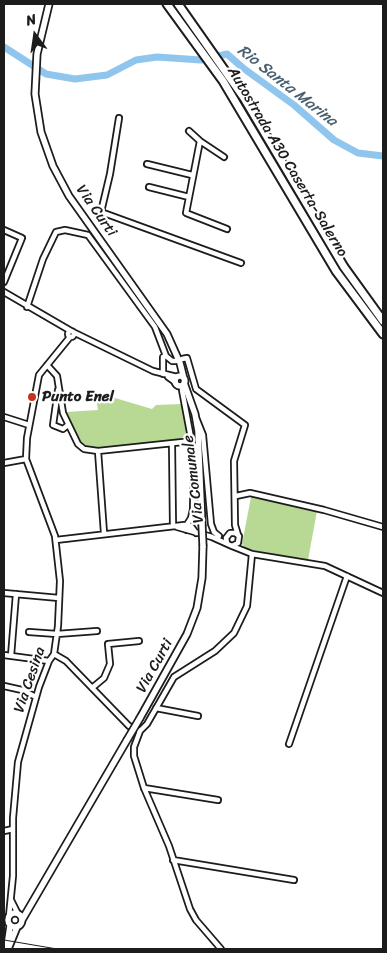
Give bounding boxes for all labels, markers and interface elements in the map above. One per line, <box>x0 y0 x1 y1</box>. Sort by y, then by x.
text: N <box>24 7 39 33</box>
north arrow <box>10 10 60 60</box>
water label: Rio Santa Marina <box>233 41 341 131</box>
street label: Autostrada A30 Caserta-Salerno <box>223 64 351 260</box>
street label: Via Curti <box>72 182 120 240</box>
place label: Punto Enel <box>42 388 114 406</box>
marker: Punto Enel <box>26 391 38 403</box>
street label: Via Comunale <box>180 434 208 524</box>
street label: Via Curti <box>133 636 177 696</box>
street label: Via Cesina <box>10 645 50 715</box>

